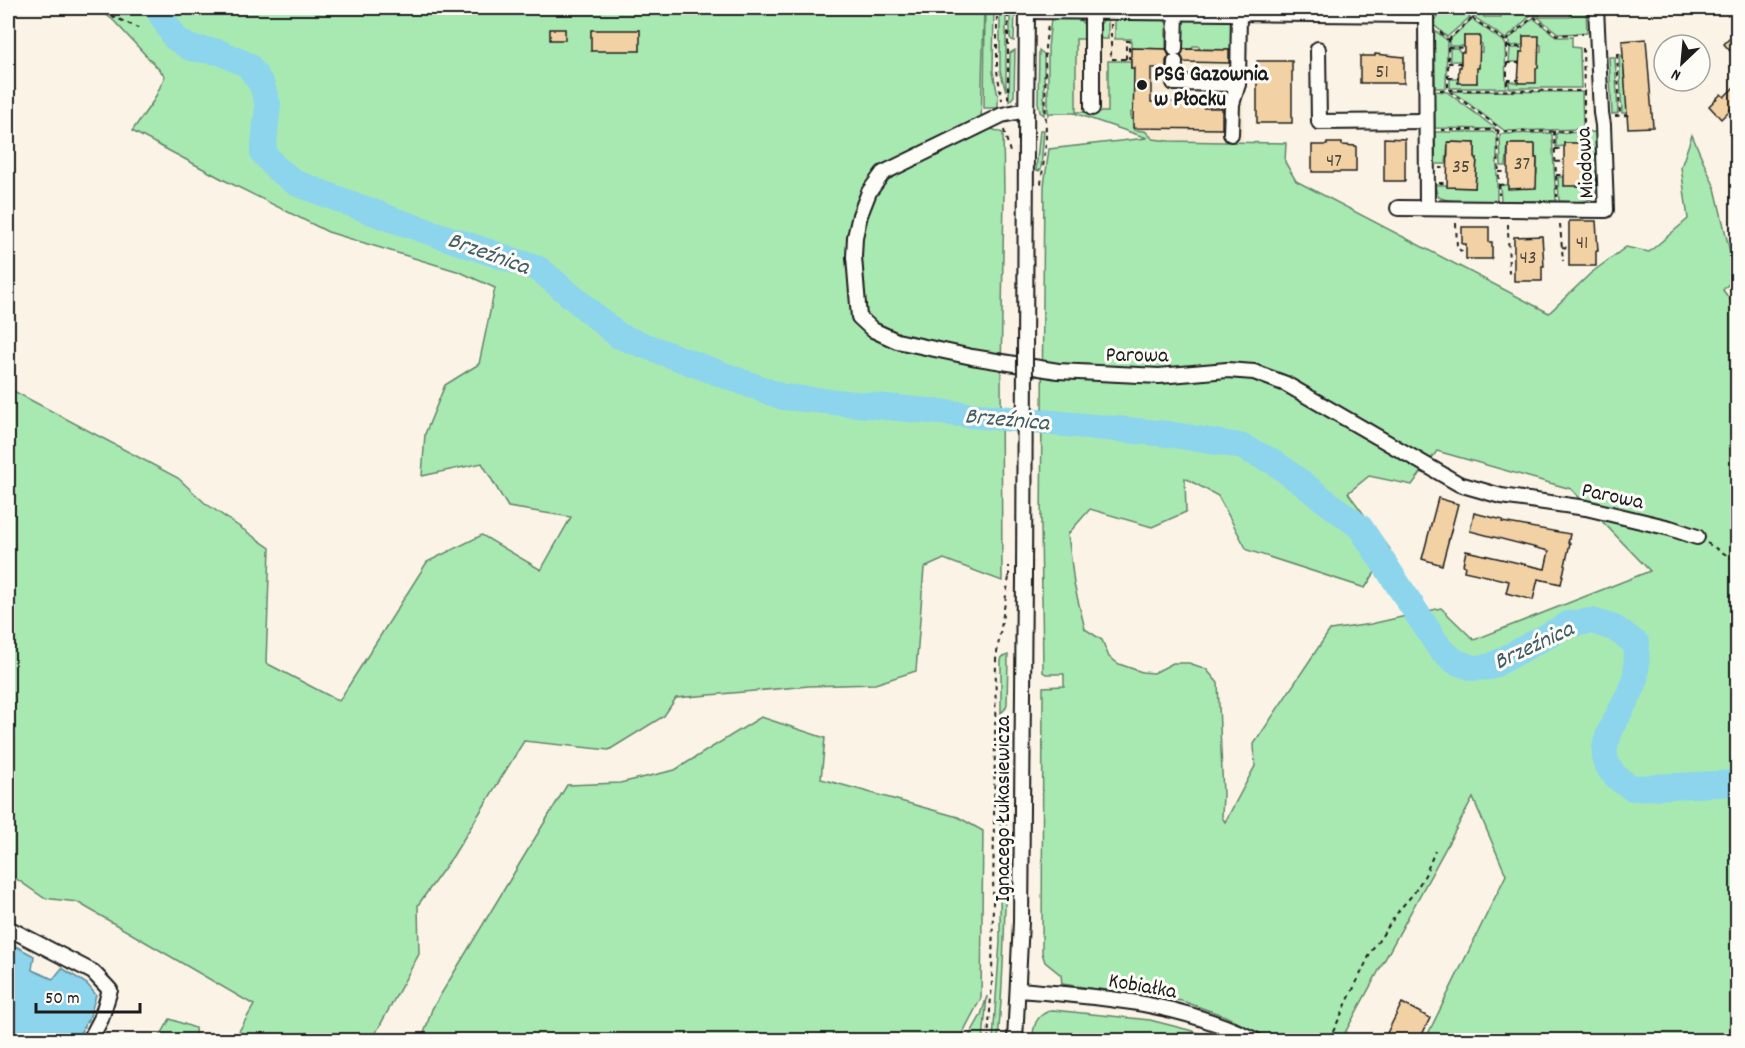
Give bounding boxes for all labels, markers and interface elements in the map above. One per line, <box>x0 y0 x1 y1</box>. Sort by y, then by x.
north arrow <box>1652 33 1712 93</box>
house number: 51 <box>1375 59 1389 87</box>
place label: PSG Gazownia w Płocku <box>1154 60 1269 116</box>
text: N <box>1668 62 1685 86</box>
marker: PSG Gazownia w Płocku <box>1135 78 1149 92</box>
street label: Miodowa <box>1569 126 1604 199</box>
house number: 47 <box>1326 148 1342 176</box>
house number: 37 <box>1514 151 1530 179</box>
house number: 35 <box>1452 154 1470 182</box>
water label: Brzeźnica <box>442 224 535 286</box>
house number: 41 <box>1576 230 1588 258</box>
house number: 43 <box>1519 245 1537 273</box>
street label: Parowa <box>1105 340 1169 373</box>
water label: Brzeźnica <box>963 400 1052 442</box>
street label: Parowa <box>1578 476 1647 519</box>
water label: Brzeźnica <box>1489 613 1581 680</box>
street label: Ignacego Łukasiewicza <box>989 715 1020 902</box>
street label: Kobiałka <box>1106 966 1180 1009</box>
scale bar <box>36 976 140 1014</box>
text: 50 m <box>45 987 80 1012</box>

